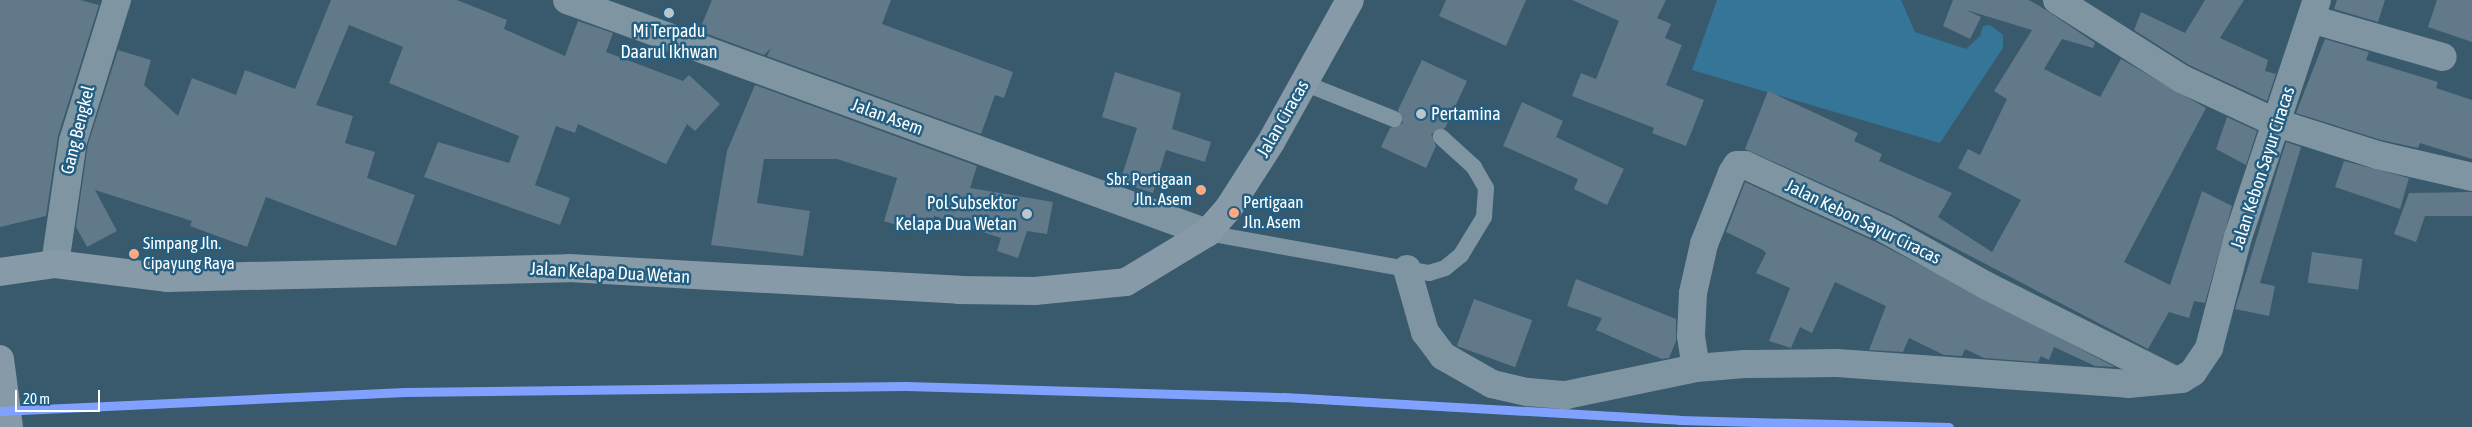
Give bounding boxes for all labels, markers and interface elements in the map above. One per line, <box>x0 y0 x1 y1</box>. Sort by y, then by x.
marker: Mi Terpadu Daarul Ikhwan <box>663 7 675 19</box>
place label: Mi Terpadu Daarul Ikhwan <box>621 21 717 64</box>
street label: Jalan Ciracas <box>1252 77 1314 161</box>
street label: Gang Bengkel <box>57 83 99 177</box>
street label: Jalan Kebon Sayur Ciracas <box>2226 84 2300 252</box>
street label: Jalan Asem <box>848 94 926 140</box>
place label: Pertamina <box>1431 103 1501 125</box>
marker: Pertamina <box>1415 108 1427 120</box>
place label: Sbr. Pertigaan Jln. Asem <box>1107 170 1192 210</box>
street label: Jalan Kebon Sayur Ciracas <box>1782 175 1944 269</box>
marker: Sbr. Pertigaan Jln. Asem <box>1196 185 1206 195</box>
place label: Pol Subsektor Kelapa Dua Wetan <box>895 193 1017 235</box>
place label: Pertigaan Jln. Asem <box>1243 193 1304 233</box>
marker: Pol Subsektor Kelapa Dua Wetan <box>1021 208 1033 220</box>
marker: Pertigaan Jln. Asem <box>1229 208 1239 218</box>
place label: Simpang Jln. Cipayung Raya <box>143 234 235 274</box>
marker: Simpang Jln. Cipayung Raya <box>129 249 139 259</box>
street label: Jalan Kelapa Dua Wetan <box>529 258 691 288</box>
scale bar <box>18 380 102 412</box>
text: 20 m <box>23 390 50 407</box>

